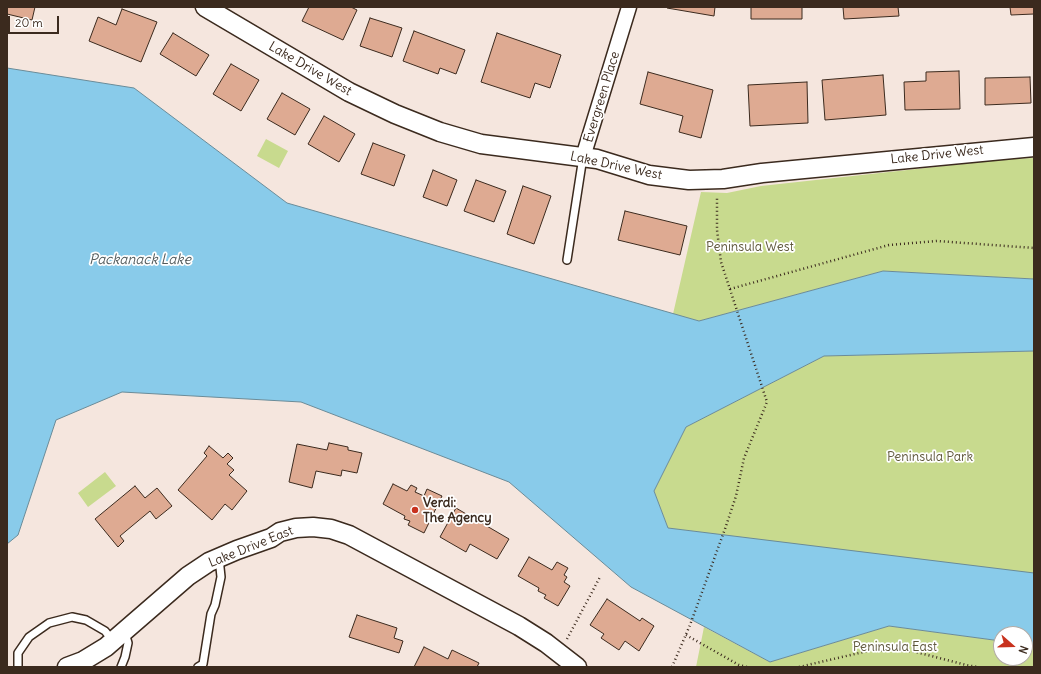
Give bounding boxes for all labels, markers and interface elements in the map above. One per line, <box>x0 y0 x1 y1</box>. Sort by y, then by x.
scale bar <box>10 8 61 34</box>
text: 20 m <box>15 15 43 30</box>
street label: Lake Drive West <box>266 39 354 99</box>
street label: Evergreen Place <box>581 50 623 144</box>
street label: Lake Drive West <box>890 142 984 168</box>
street label: Lake Drive West <box>569 149 663 183</box>
park label: Peninsula West <box>706 239 794 255</box>
water label: Packanack Lake <box>89 252 191 268</box>
park label: Peninsula Park <box>887 449 973 465</box>
place label: Verdi: The Agency <box>423 495 492 526</box>
marker: Verdi: The Agency <box>410 505 420 515</box>
street label: Lake Drive East <box>206 523 296 571</box>
north arrow <box>993 626 1033 666</box>
park label: Peninsula East <box>853 639 937 655</box>
text: N <box>1015 644 1031 656</box>

